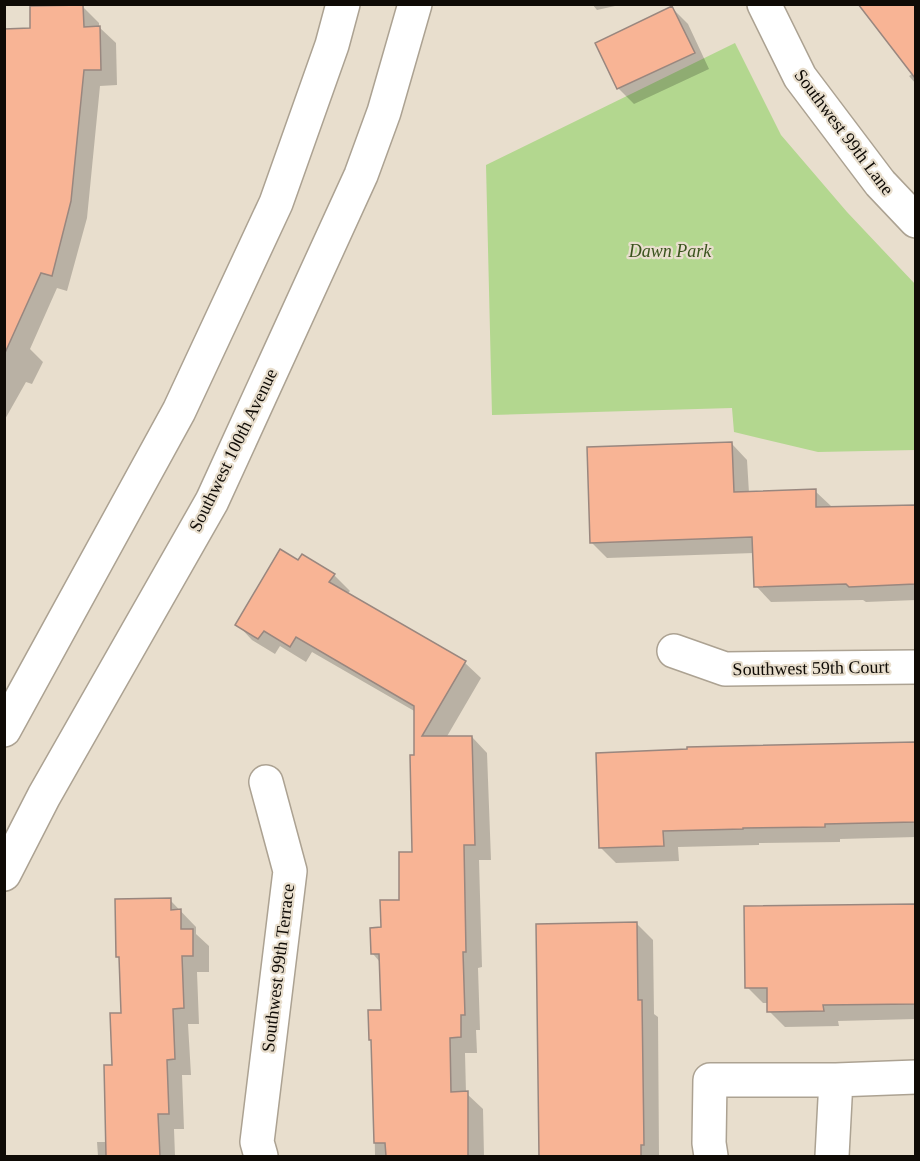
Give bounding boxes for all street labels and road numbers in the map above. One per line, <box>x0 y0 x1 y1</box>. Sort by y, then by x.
street label: Southwest 99th Lane <box>790 65 898 199</box>
street label: Southwest 100th Avenue <box>185 365 281 535</box>
street label: Southwest 59th Court <box>732 657 890 679</box>
street label: Southwest 99th Terrace <box>258 883 298 1053</box>

